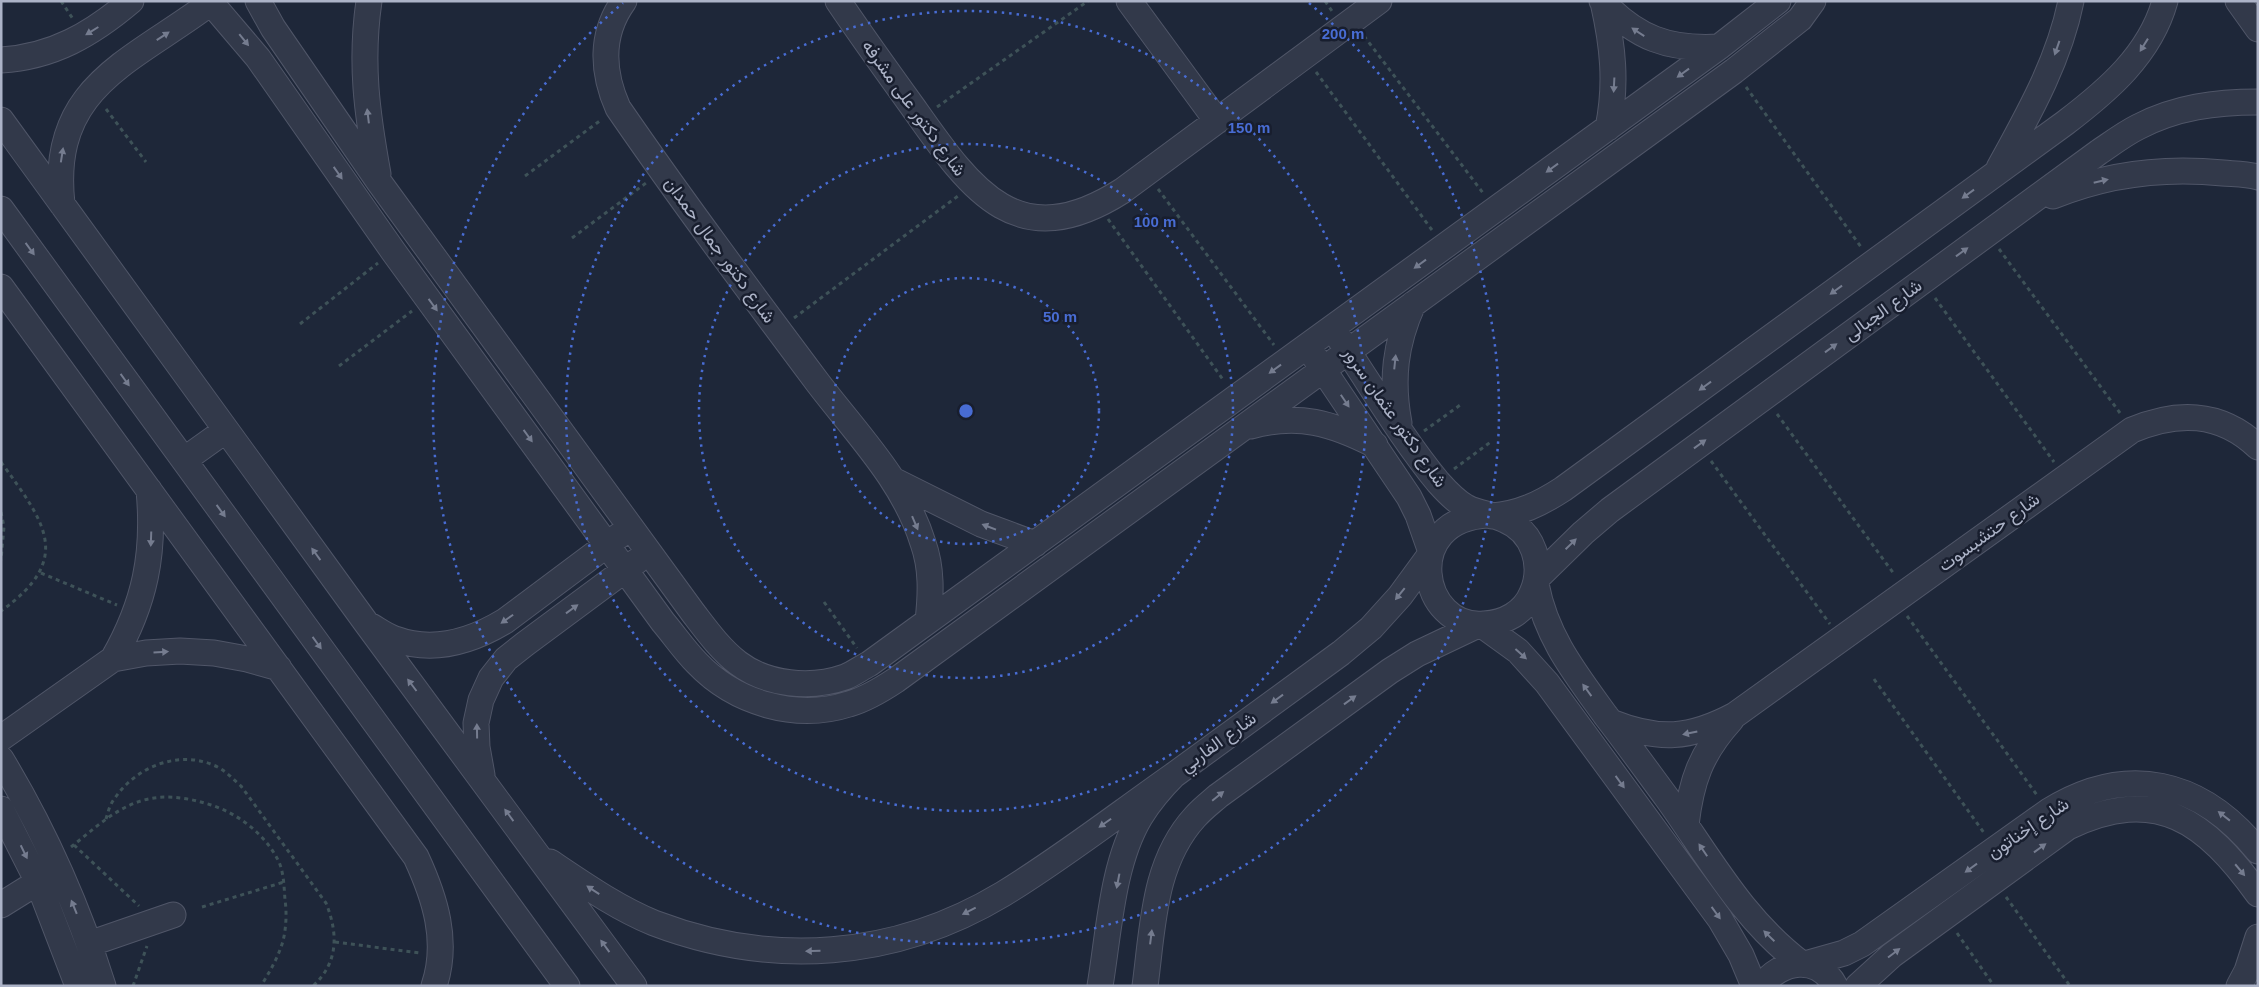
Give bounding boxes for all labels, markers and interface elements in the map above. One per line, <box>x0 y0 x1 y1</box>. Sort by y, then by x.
text: 200 m <box>1322 25 1364 42</box>
one-way arrow <box>86 26 99 35</box>
one-way arrow <box>1632 27 1645 36</box>
one-way arrow <box>156 31 170 41</box>
one-way arrow <box>239 33 250 46</box>
street label: شارع دكتور على مشرفه <box>856 36 970 181</box>
one-way arrow <box>2139 38 2148 52</box>
one-way arrow <box>2053 41 2061 56</box>
one-way arrow <box>1677 68 1690 78</box>
one-way arrow <box>1609 77 1617 93</box>
one-way arrow <box>364 108 372 124</box>
text: 150 m <box>1228 119 1270 136</box>
one-way arrow <box>58 147 66 163</box>
one-way arrow <box>1545 163 1559 173</box>
one-way arrow <box>333 166 343 179</box>
street label: شارع دكتور جمال حمدان <box>659 173 780 328</box>
one-way arrow <box>2094 176 2110 184</box>
one-way arrow <box>1962 189 1975 200</box>
text: 100 m <box>1134 213 1176 230</box>
one-way arrow <box>25 242 35 256</box>
one-way arrow <box>1955 247 1969 257</box>
one-way arrow <box>1413 259 1427 269</box>
street label: شارع الجبالى <box>1840 275 1927 346</box>
one-way arrow <box>1829 285 1843 295</box>
one-way arrow <box>427 298 438 311</box>
text: 50 m <box>1043 308 1077 325</box>
street label: شارع دكتور عثمان سرور <box>1337 342 1451 492</box>
one-way arrow <box>1824 343 1838 353</box>
one-way arrow <box>1391 354 1399 370</box>
one-way arrow <box>1269 364 1282 375</box>
one-way arrow <box>120 373 131 386</box>
one-way arrow <box>1698 381 1712 391</box>
one-way arrow <box>1340 394 1349 407</box>
centre of rings <box>957 402 975 420</box>
one-way arrow <box>523 429 533 443</box>
one-way arrow <box>1693 439 1707 449</box>
street label: شارع حتشبسوت <box>1935 489 2045 577</box>
one-way arrow <box>216 504 226 518</box>
one-way arrow <box>912 516 920 530</box>
one-way arrow <box>981 523 996 531</box>
one-way arrow <box>147 531 155 547</box>
one-way arrow <box>1565 538 1577 550</box>
one-way arrow <box>311 547 321 561</box>
one-way arrow <box>1395 588 1406 601</box>
one-way arrow <box>565 604 579 614</box>
one-way arrow <box>501 614 514 624</box>
one-way arrow <box>312 636 322 650</box>
one-way arrow <box>154 648 170 656</box>
one-way arrow <box>1514 648 1526 660</box>
one-way arrow <box>407 678 417 692</box>
one-way arrow <box>1582 683 1592 697</box>
one-way arrow <box>1270 694 1284 704</box>
one-way arrow <box>1343 695 1357 705</box>
street label: شارع الفاربي <box>1176 708 1263 780</box>
one-way arrow <box>472 723 480 739</box>
one-way arrow <box>1683 729 1698 737</box>
one-way arrow <box>1615 775 1625 789</box>
one-way arrow <box>1212 790 1225 801</box>
street label: شارع إخناتون <box>1983 793 2074 864</box>
one-way arrow <box>504 808 514 822</box>
one-way arrow <box>2218 811 2231 822</box>
one-way arrow <box>1099 818 1112 828</box>
one-way arrow <box>2033 842 2046 853</box>
one-way arrow <box>1698 843 1708 856</box>
one-way arrow <box>20 845 28 859</box>
one-way arrow <box>1964 863 1977 873</box>
one-way arrow <box>2235 864 2246 877</box>
one-way arrow <box>1113 873 1121 889</box>
one-way arrow <box>586 885 599 895</box>
one-way arrow <box>70 900 78 914</box>
one-way arrow <box>1711 906 1722 919</box>
one-way arrow <box>962 907 976 915</box>
one-way arrow <box>1147 929 1155 945</box>
one-way arrow <box>1763 930 1775 942</box>
one-way arrow <box>600 939 610 953</box>
one-way arrow <box>805 947 821 955</box>
one-way arrow <box>1887 948 1901 958</box>

